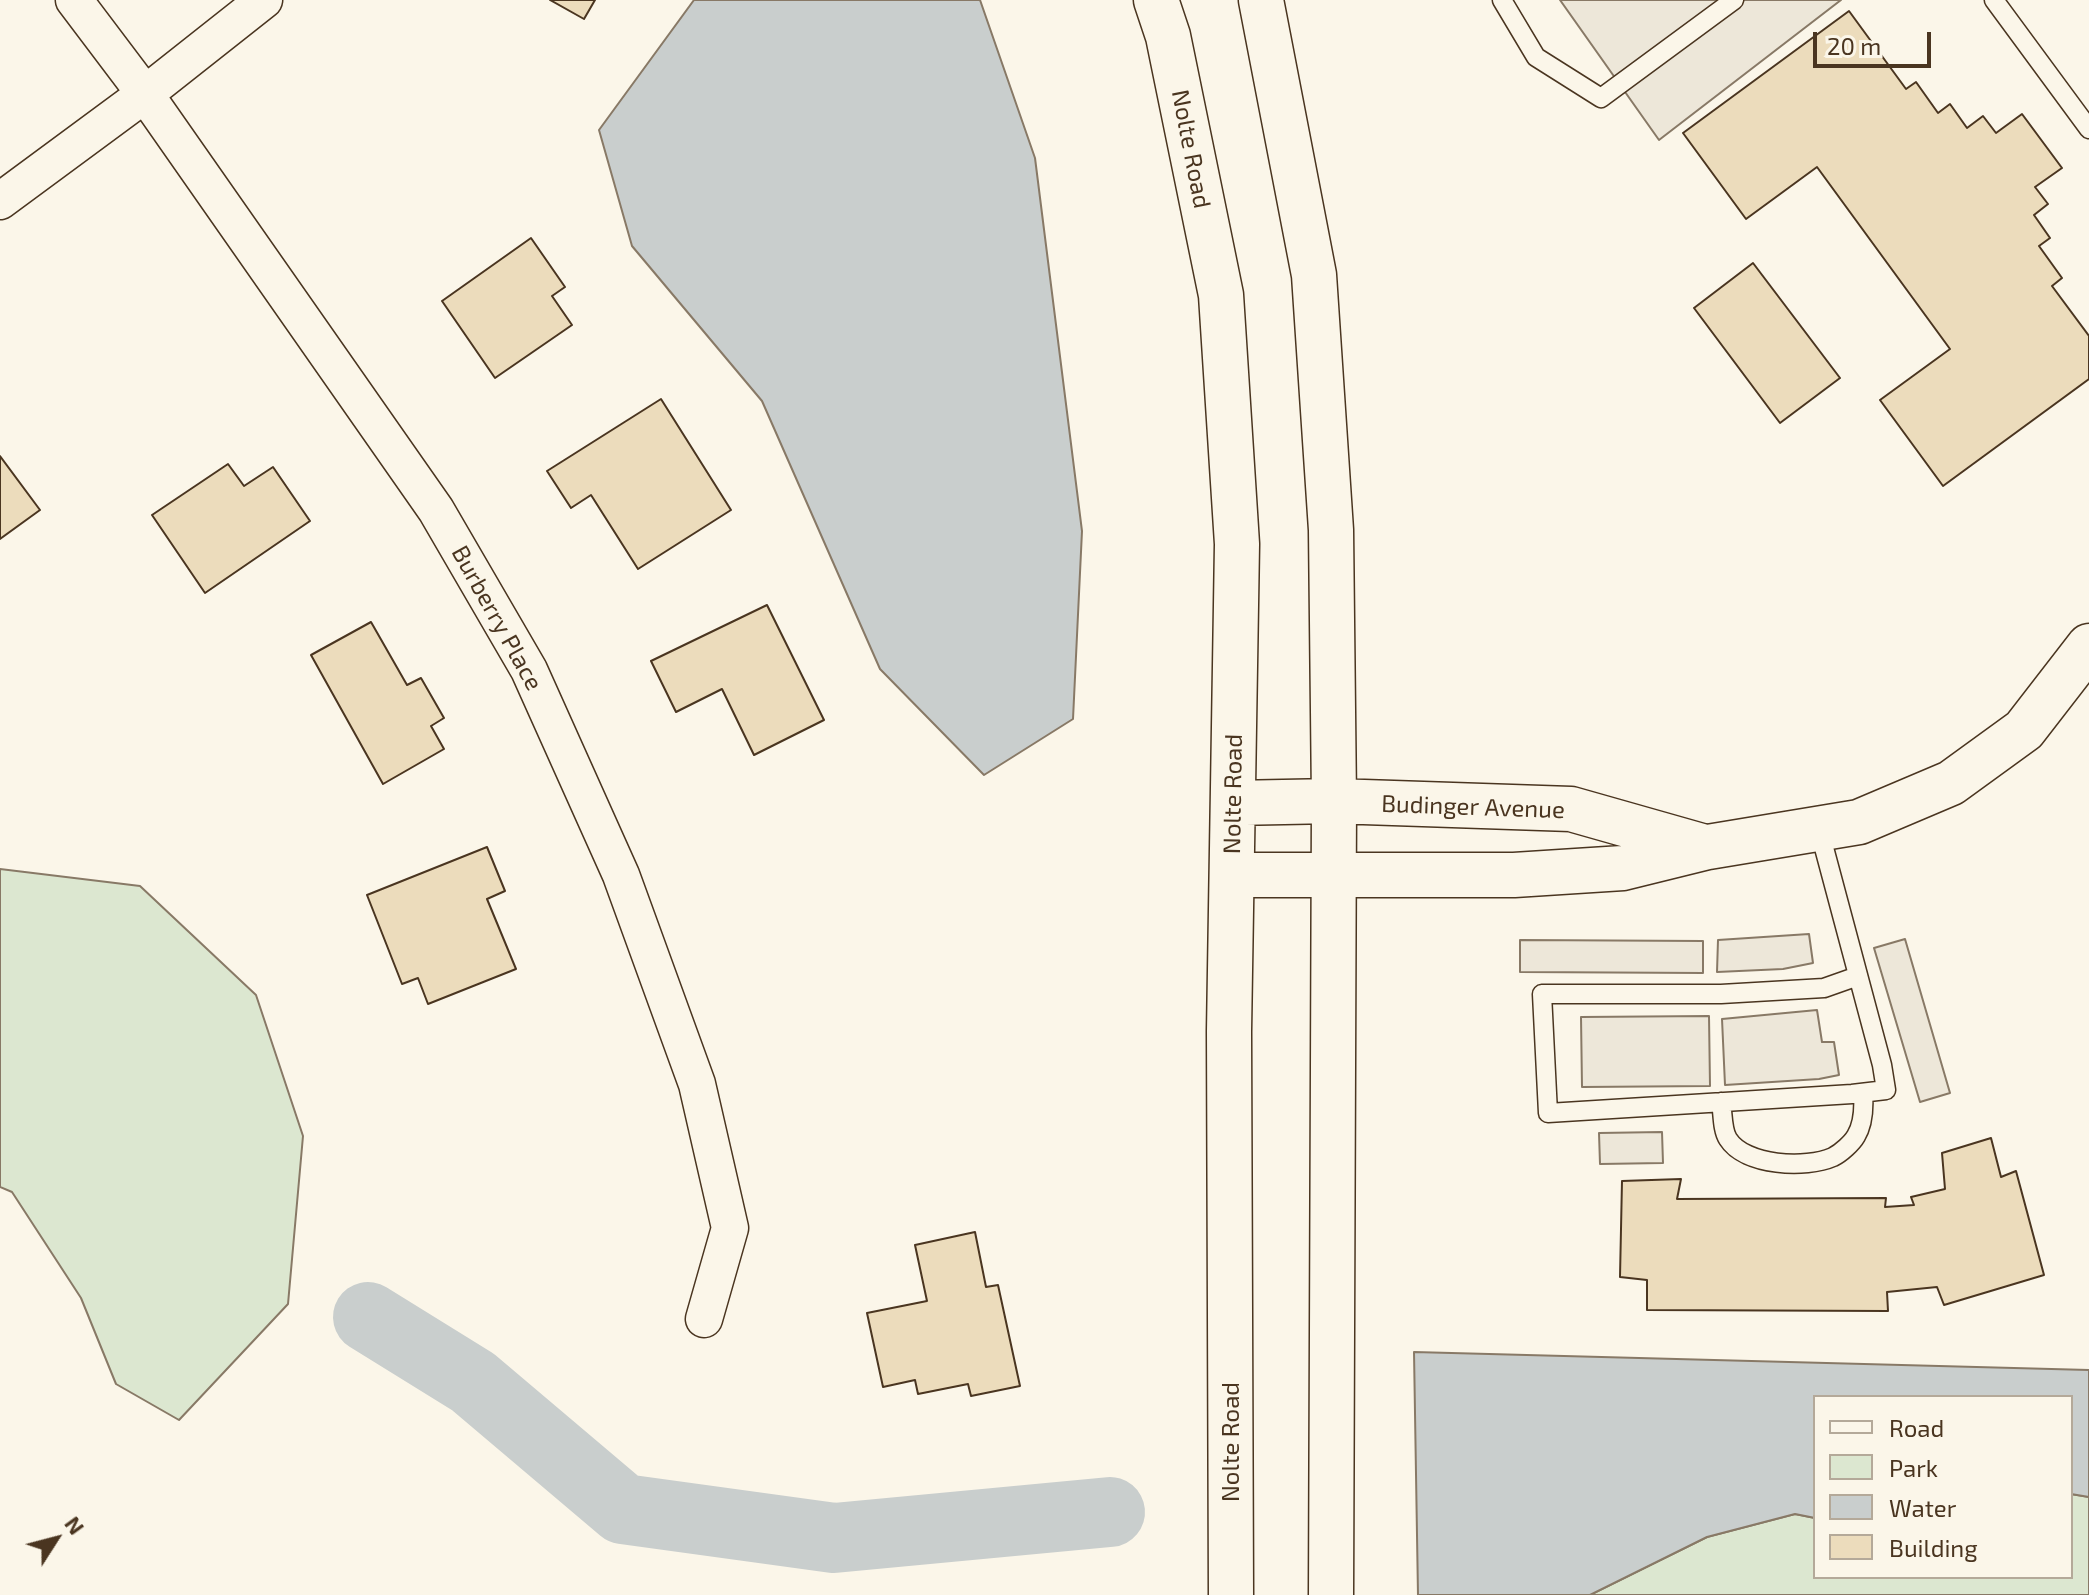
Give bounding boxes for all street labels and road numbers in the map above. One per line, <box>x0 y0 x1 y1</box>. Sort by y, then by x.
street label: Nolte Road <box>1165 87 1217 211</box>
street label: Burberry Place <box>445 541 549 695</box>
street label: Nolte Road <box>1218 734 1248 854</box>
street label: Budinger Avenue <box>1381 789 1565 825</box>
street label: Nolte Road <box>1217 1382 1245 1502</box>

